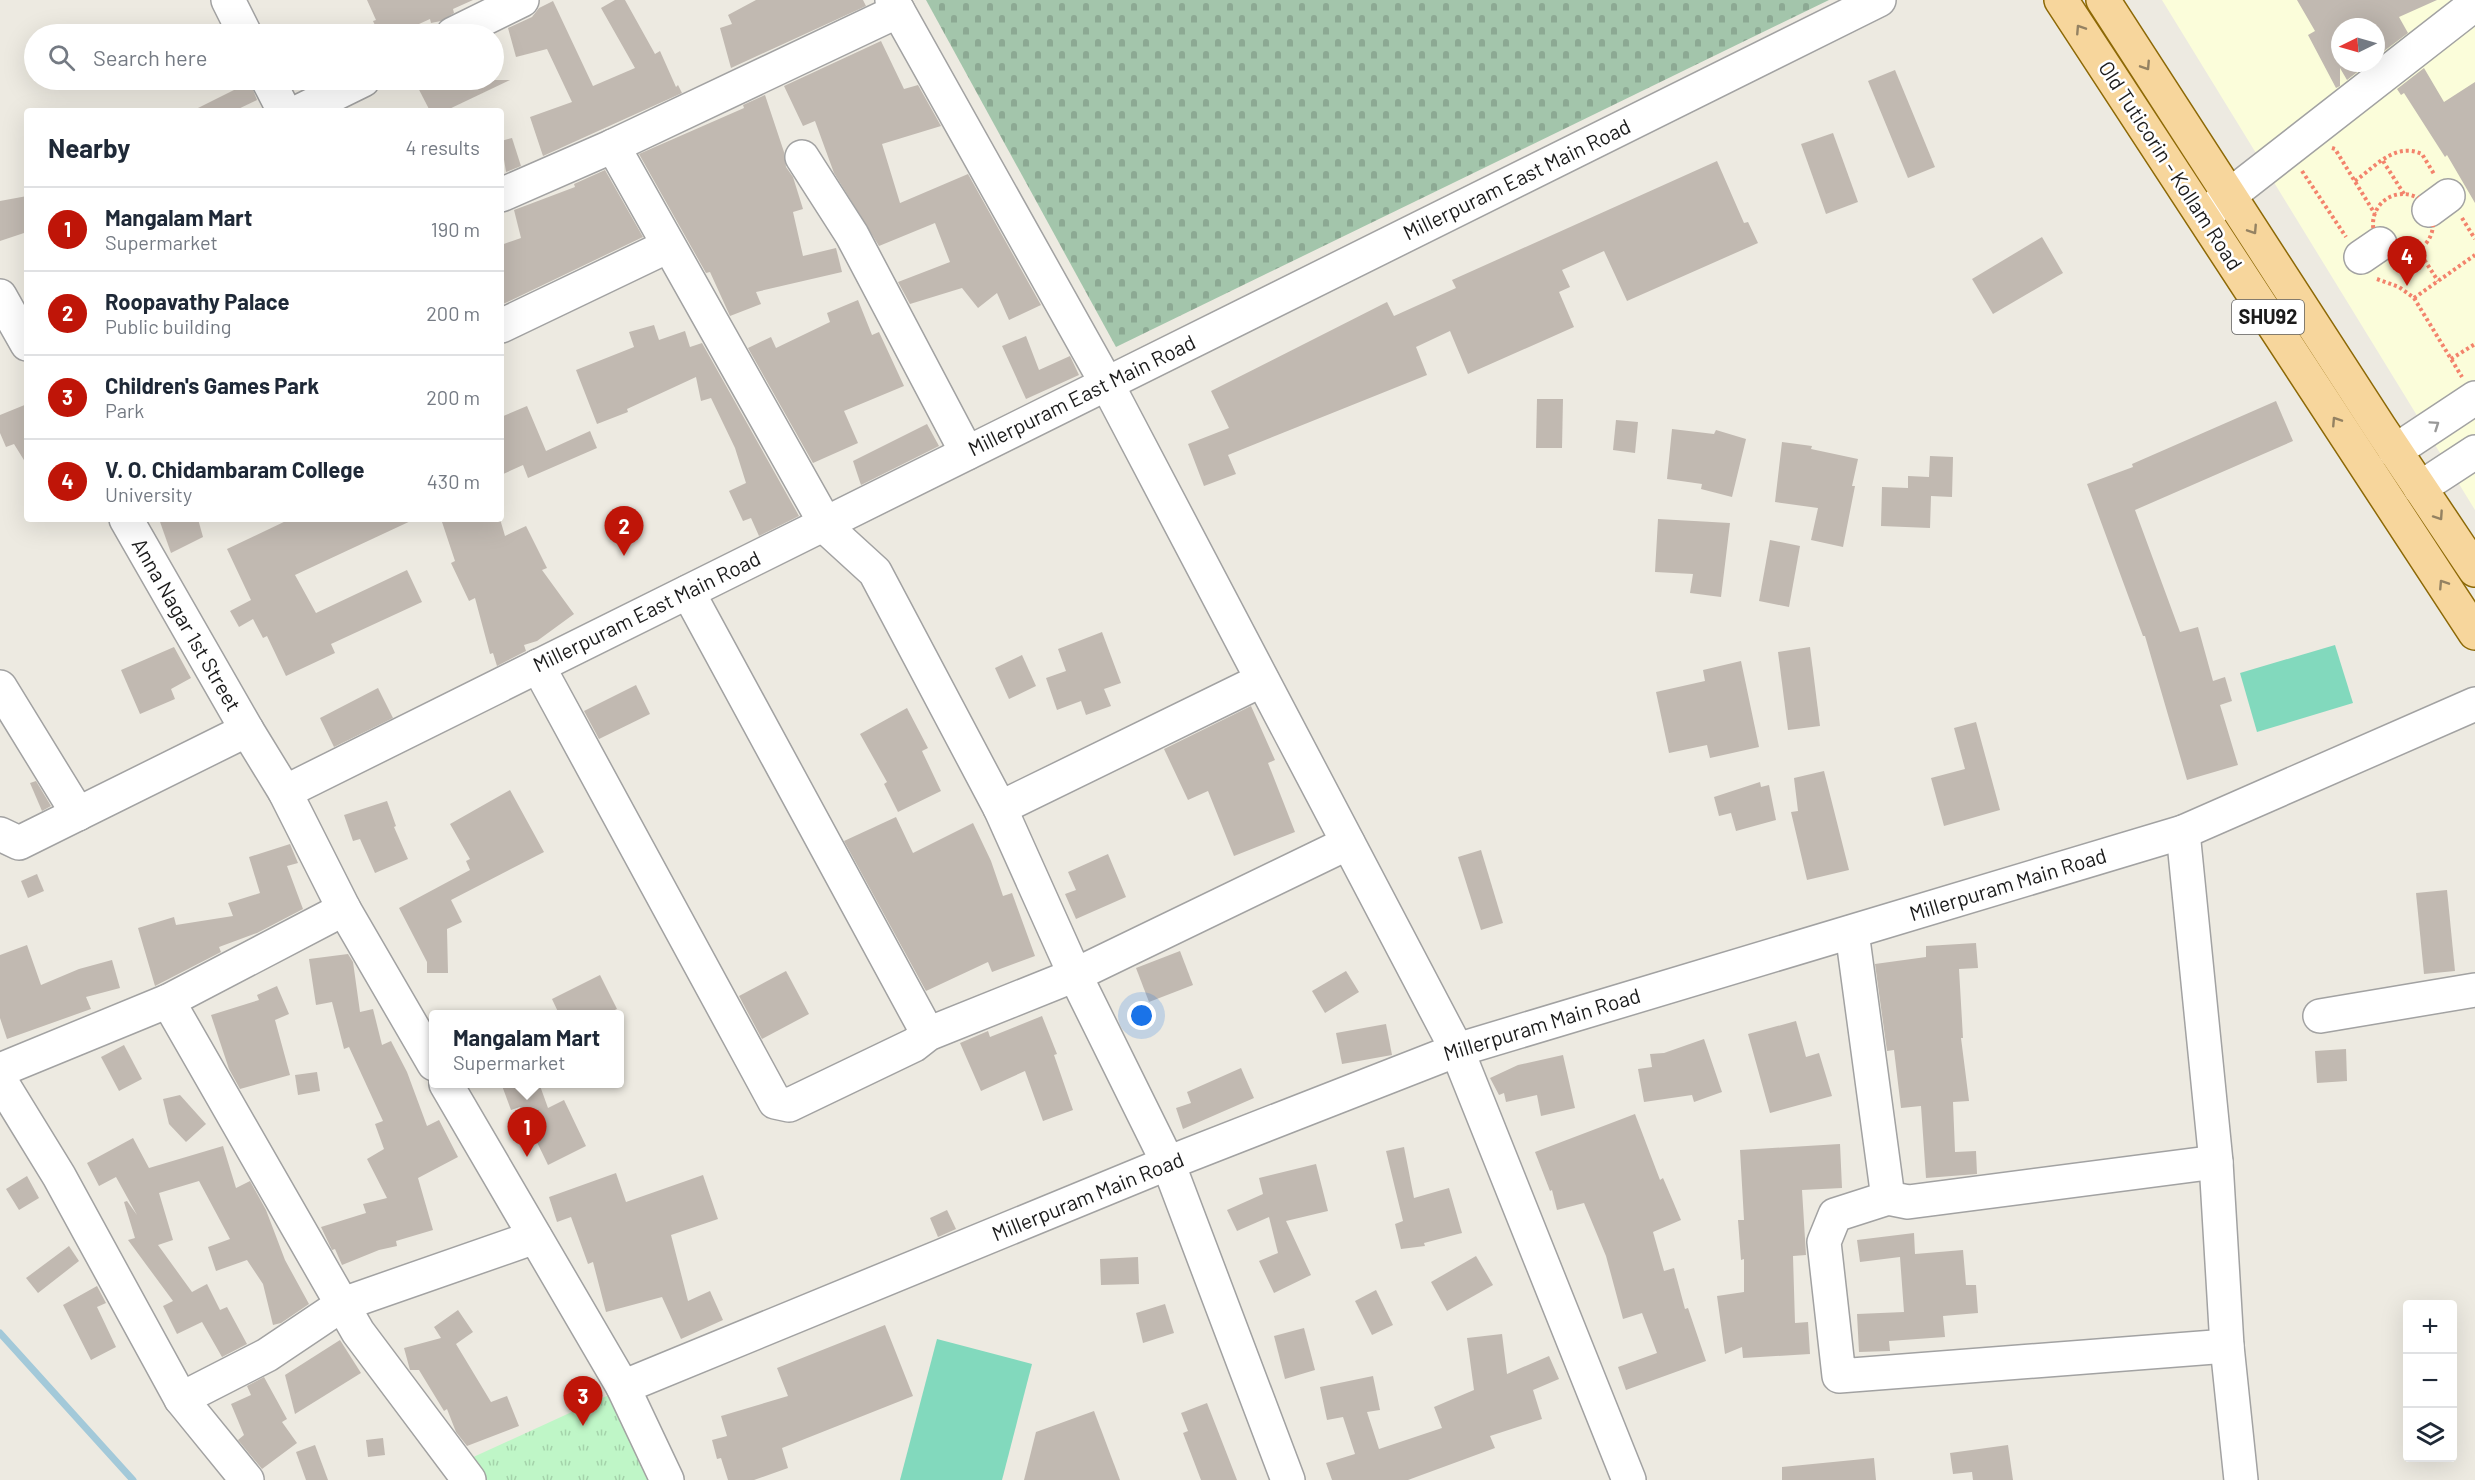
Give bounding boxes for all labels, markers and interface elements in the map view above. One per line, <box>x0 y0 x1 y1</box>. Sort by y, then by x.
north arrow <box>2331 18 2385 72</box>
search box <box>24 24 504 90</box>
one-way arrow <box>2076 25 2088 35</box>
icon: search <box>45 41 78 74</box>
text: Search here <box>93 44 207 70</box>
street label: Old Tuticorin - Kollam Road <box>2094 56 2248 275</box>
one-way arrow <box>2139 60 2150 71</box>
street label: Millerpuram East Main Road <box>1398 113 1634 245</box>
text: Nearby <box>48 132 130 163</box>
text: 4 results <box>405 135 480 159</box>
text: Mangalam Mart <box>105 204 252 230</box>
text: 1 <box>64 217 71 241</box>
text: 190 m <box>431 217 480 241</box>
one-way arrow <box>2245 224 2257 234</box>
text: Supermarket <box>105 230 218 254</box>
pin: 4 <box>2388 236 2426 286</box>
text: Roopavathy Palace <box>105 288 290 314</box>
road number: SHU92 <box>2232 300 2304 334</box>
text: 2 <box>62 301 73 325</box>
text: 200 m <box>426 301 480 325</box>
text: Public building <box>105 314 231 338</box>
street label: Millerpuram East Main Road <box>963 329 1199 461</box>
text: Children's Games Park <box>105 372 319 398</box>
text: 3 <box>62 385 73 409</box>
text: 200 m <box>426 385 480 409</box>
text: Park <box>105 398 144 422</box>
one-way arrow <box>2332 416 2343 427</box>
one-way arrow <box>2429 420 2439 432</box>
text: V. O. Chidambaram College <box>105 456 364 482</box>
text: 4 <box>61 469 74 493</box>
text: 430 m <box>427 469 480 493</box>
text: University <box>105 482 192 506</box>
pin: 2 <box>604 506 644 556</box>
one-way arrow <box>2432 510 2443 521</box>
street label: Anna Nagar 1st Street <box>128 533 247 715</box>
street label: Millerpuram East Main Road <box>528 545 764 677</box>
one-way arrow <box>2439 580 2450 591</box>
street label: Millerpuram Main Road <box>1906 842 2109 925</box>
street label: Millerpuram Main Road <box>1440 982 1643 1065</box>
your location <box>1127 1001 1156 1030</box>
popup <box>429 1010 624 1088</box>
text: Mangalam Mart <box>453 1024 600 1050</box>
text: Supermarket <box>453 1050 566 1074</box>
pin: 1 <box>508 1108 546 1157</box>
street label: Millerpuram Main Road <box>988 1146 1187 1246</box>
map controls <box>2403 1300 2457 1462</box>
button: + <box>2403 1300 2457 1354</box>
button: − <box>2403 1354 2457 1408</box>
pin: 3 <box>564 1376 602 1426</box>
button: layers <box>2403 1408 2457 1462</box>

